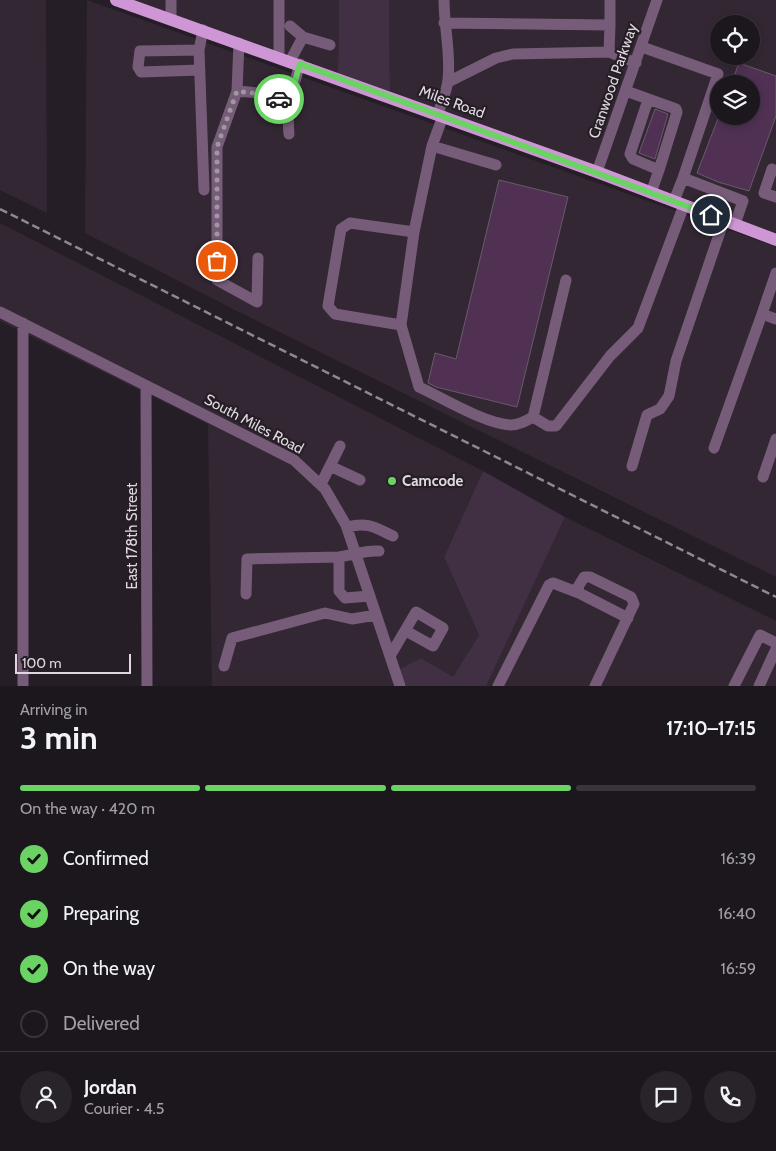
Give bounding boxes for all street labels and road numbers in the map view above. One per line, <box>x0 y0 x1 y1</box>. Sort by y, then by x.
street label: Cranwood Parkway <box>585 21 641 141</box>
street label: Miles Road <box>417 82 487 122</box>
street label: South Miles Road <box>201 390 307 458</box>
street label: East 178th Street <box>123 483 141 589</box>

